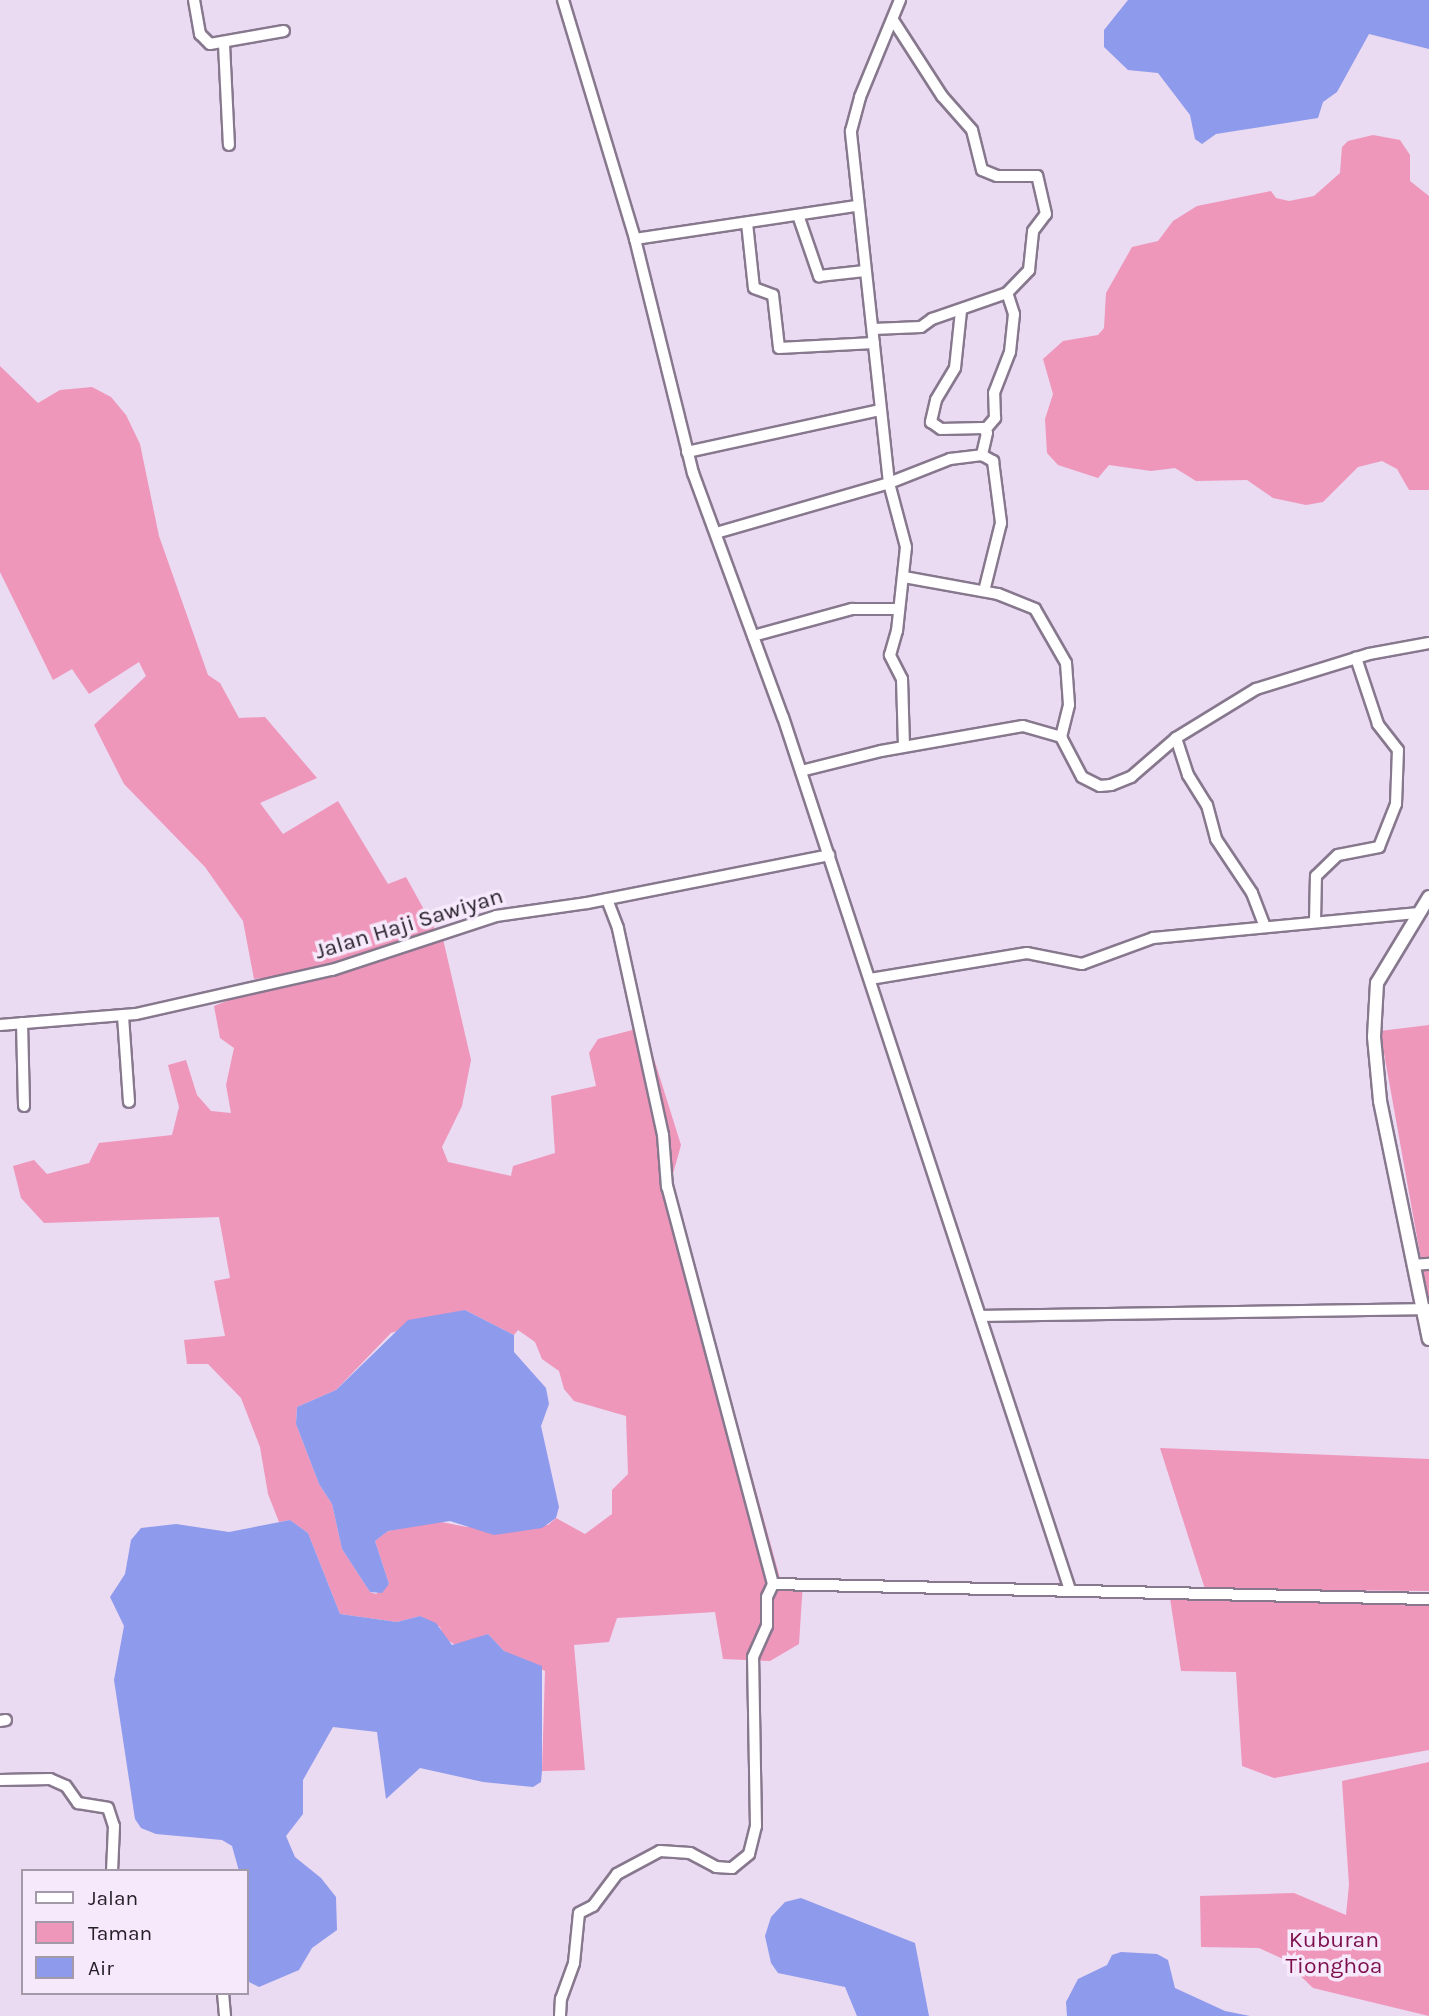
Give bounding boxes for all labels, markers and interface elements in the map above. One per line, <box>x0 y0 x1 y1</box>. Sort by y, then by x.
street label: Jalan Haji Sawiyan <box>312 882 506 966</box>
legend <box>21 1869 248 1995</box>
text: Jalan <box>88 1886 138 1910</box>
text: Taman <box>88 1921 152 1945</box>
park label: Kuburan Tionghoa <box>1286 1926 1382 1980</box>
text: Air <box>88 1956 114 1980</box>

